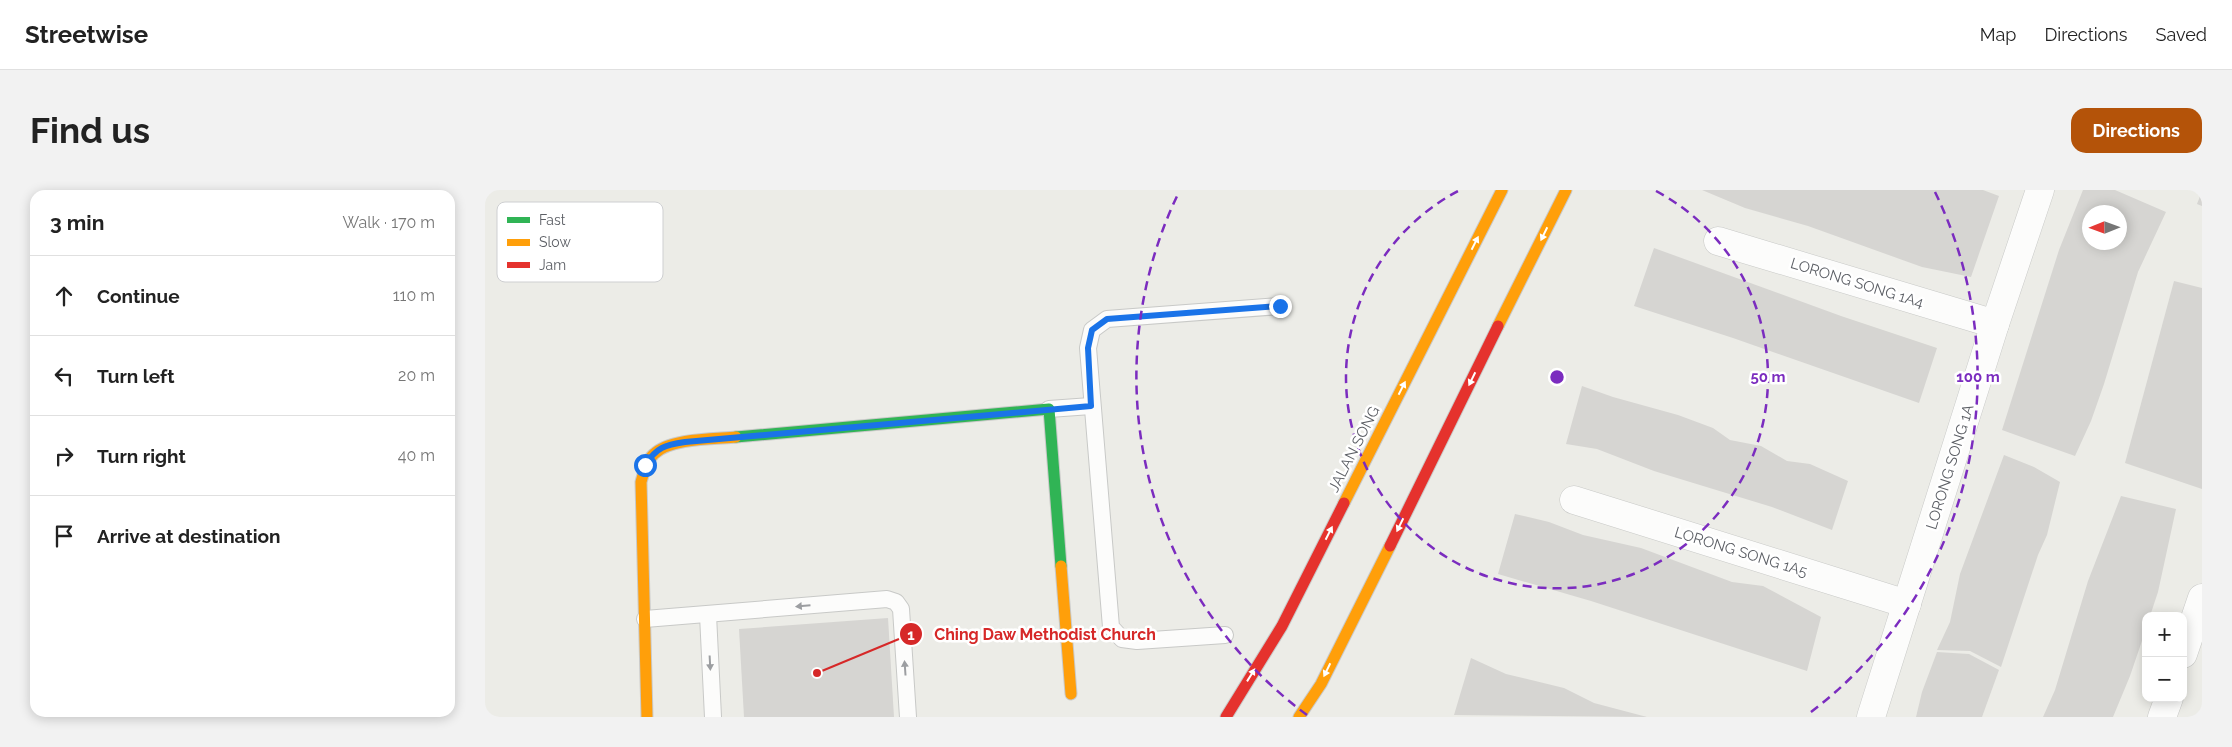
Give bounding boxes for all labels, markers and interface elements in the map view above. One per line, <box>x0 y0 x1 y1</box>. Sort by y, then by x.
text: Streetwise <box>25 20 148 49</box>
text: Map <box>1980 24 2016 45</box>
text: Directions <box>2044 24 2128 45</box>
text: Saved <box>2156 24 2207 45</box>
button: Directions <box>2071 108 2202 153</box>
text: Find us <box>30 110 150 151</box>
legend <box>497 202 663 282</box>
north arrow <box>2082 205 2127 250</box>
text: 3 min <box>50 210 104 235</box>
text: Fast <box>539 212 566 228</box>
text: Walk · 170 m <box>343 213 435 232</box>
one-way arrow <box>1540 226 1548 241</box>
text: Slow <box>539 234 571 250</box>
one-way arrow <box>1471 235 1479 250</box>
street label: LORONG SONG 1A4 <box>1788 254 1926 312</box>
text: Jam <box>539 257 566 273</box>
icon: ahead <box>50 282 78 310</box>
text: Continue <box>97 285 180 307</box>
text: 110 m <box>393 286 435 305</box>
route end <box>1269 295 1292 318</box>
icon: left <box>50 362 78 390</box>
text: Turn left <box>97 365 174 387</box>
text: 20 m <box>398 366 435 385</box>
centre of rings <box>1548 368 1566 386</box>
text: 50 m <box>1750 368 1786 386</box>
text: 100 m <box>1956 368 2000 386</box>
one-way arrow <box>1468 372 1476 386</box>
one-way arrow <box>1398 381 1406 395</box>
street label: LORONG SONG 1A <box>1922 402 1978 532</box>
street label: JALAN SONG <box>1325 403 1383 495</box>
icon: right <box>50 442 78 470</box>
text: Turn right <box>97 445 186 467</box>
text: 40 m <box>398 446 435 465</box>
route start <box>634 454 657 477</box>
one-way arrow <box>1395 518 1403 532</box>
icon: arrive <box>50 522 78 550</box>
street label: LORONG SONG 1A5 <box>1672 523 1810 581</box>
text: Arrive at destination <box>97 525 281 547</box>
one-way arrow <box>1325 526 1333 540</box>
one-way arrow <box>795 602 811 610</box>
map controls <box>2142 612 2187 702</box>
button: + <box>2142 612 2187 657</box>
callout: Ching Daw Methodist Church <box>899 619 1166 650</box>
text: Ching Daw Methodist Church <box>934 625 1156 644</box>
text: 1 <box>907 626 915 644</box>
one-way arrow <box>706 656 714 672</box>
button: − <box>2142 657 2187 702</box>
one-way arrow <box>901 660 909 676</box>
one-way arrow <box>1323 663 1331 677</box>
one-way arrow <box>1247 669 1256 682</box>

